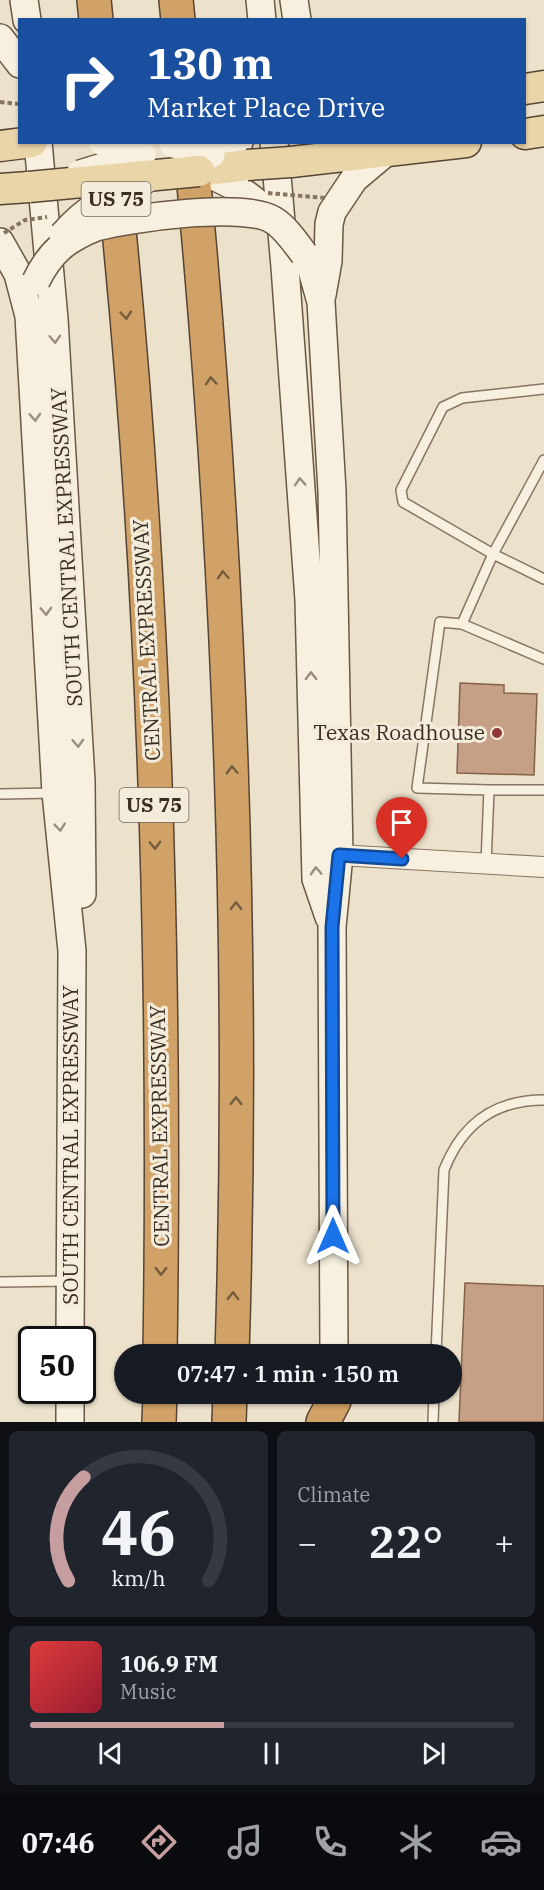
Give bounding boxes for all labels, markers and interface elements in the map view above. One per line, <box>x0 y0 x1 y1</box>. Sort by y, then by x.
text: 130 m <box>147 36 273 91</box>
icon: right <box>48 42 126 120</box>
text: Market Place Drive <box>147 89 385 124</box>
road number: US 75 <box>82 182 150 216</box>
one-way arrow <box>119 310 132 319</box>
one-way arrow <box>48 334 61 343</box>
one-way arrow <box>205 376 218 385</box>
street label: SOUTH CENTRAL EXPRESSWAY <box>44 387 88 707</box>
one-way arrow <box>28 412 41 421</box>
one-way arrow <box>294 477 307 486</box>
street label: CENTRAL EXPRESSWAY <box>126 519 166 762</box>
one-way arrow <box>217 571 230 580</box>
one-way arrow <box>39 607 52 616</box>
one-way arrow <box>305 672 318 681</box>
place label: Texas Roadhouse <box>313 718 485 746</box>
marker: Texas Roadhouse <box>490 726 504 740</box>
one-way arrow <box>72 739 85 748</box>
one-way arrow <box>226 766 239 775</box>
road number: US 75 <box>120 788 188 822</box>
pin <box>376 797 427 859</box>
icon: arrive <box>385 806 418 839</box>
one-way arrow <box>53 822 66 831</box>
one-way arrow <box>149 840 162 849</box>
one-way arrow <box>310 867 323 876</box>
one-way arrow <box>230 902 242 911</box>
street label: SOUTH CENTRAL EXPRESSWAY <box>56 985 84 1305</box>
street label: CENTRAL EXPRESSWAY <box>143 1005 175 1247</box>
one-way arrow <box>230 1097 242 1106</box>
position arrow <box>301 1204 365 1268</box>
one-way arrow <box>155 1266 168 1275</box>
one-way arrow <box>227 1292 239 1301</box>
speed limit sign: 50 <box>18 1326 96 1404</box>
text: 07:47 · 1 min · 150 m <box>177 1359 399 1388</box>
text: Climate <box>298 1481 370 1508</box>
text: 46 <box>101 1491 176 1572</box>
text: 22° <box>368 1512 443 1570</box>
text: − <box>298 1521 317 1564</box>
text: + <box>494 1521 514 1564</box>
text: km/h <box>111 1564 165 1592</box>
text: 106.9 FM <box>120 1649 218 1678</box>
text: Music <box>120 1678 176 1705</box>
icon: previous <box>94 1737 127 1770</box>
icon: pause <box>255 1737 288 1770</box>
icon: next <box>417 1737 450 1770</box>
icon: directions <box>138 1821 180 1863</box>
icon: music <box>224 1821 266 1863</box>
icon: phone <box>309 1821 351 1863</box>
icon: climate <box>395 1821 437 1863</box>
icon: car <box>480 1821 522 1863</box>
text: 07:46 <box>22 1825 95 1860</box>

